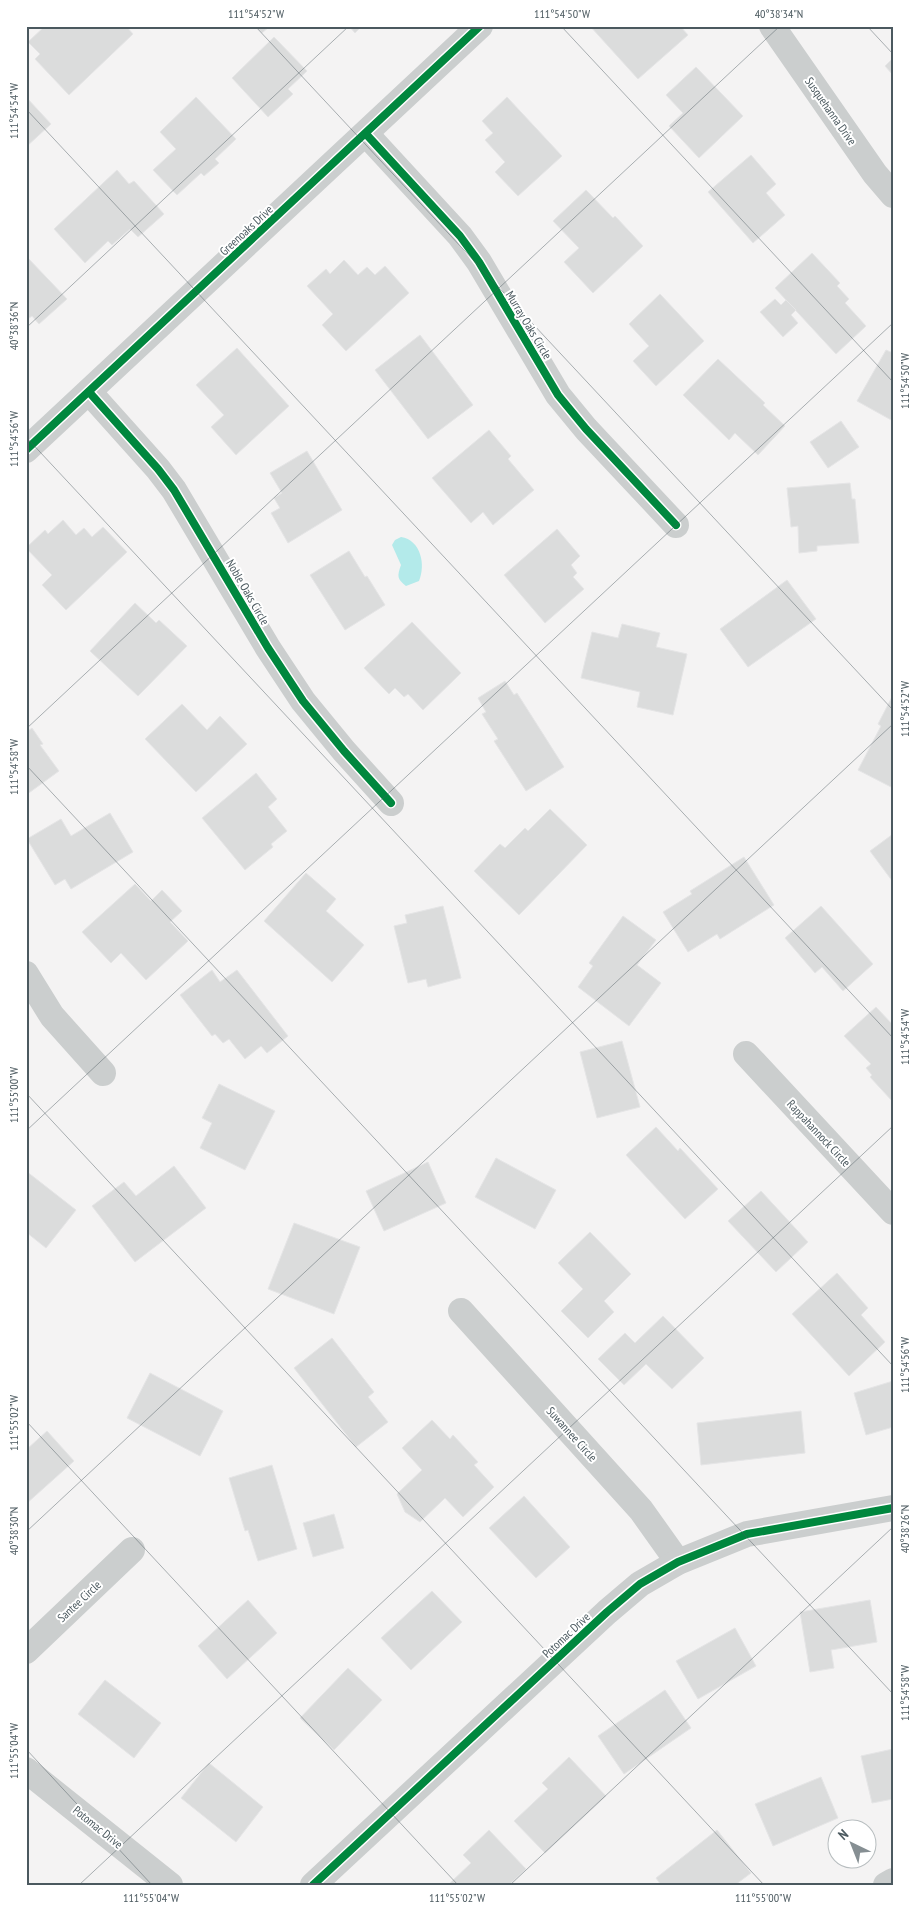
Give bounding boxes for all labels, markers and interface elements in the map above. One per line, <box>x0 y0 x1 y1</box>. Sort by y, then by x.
text: 111°54'52"W <box>228 6 284 21</box>
text: 111°54'50"W <box>534 6 590 21</box>
text: 40°38'34"N <box>755 6 803 21</box>
street label: Susquehanna Drive <box>802 74 860 148</box>
text: 111°54'54"W <box>6 83 21 139</box>
street label: Greenoaks Drive <box>216 202 276 258</box>
street label: Murray Oaks Circle <box>503 288 555 362</box>
text: 40°38'36"N <box>6 302 21 350</box>
text: 111°54'50"W <box>897 353 912 409</box>
text: 111°54'56"W <box>6 411 21 467</box>
street label: Noble Oaks Circle <box>223 557 273 627</box>
text: 111°54'52"W <box>897 681 912 737</box>
text: 111°54'58"W <box>6 739 21 795</box>
text: 111°54'54"W <box>897 1009 912 1065</box>
text: 111°55'00"W <box>6 1067 21 1123</box>
street label: Rappahannock Circle <box>784 1096 854 1170</box>
text: 111°54'56"W <box>897 1337 912 1393</box>
text: 111°55'02"W <box>6 1395 21 1451</box>
street label: Suwannee Circle <box>543 1404 601 1465</box>
text: 40°38'26"N <box>897 1505 912 1553</box>
text: 40°38'30"N <box>6 1507 21 1555</box>
street label: Santee Circle <box>54 1577 104 1625</box>
street label: Potomac Drive <box>539 1609 593 1661</box>
text: 111°54'58"W <box>897 1665 912 1721</box>
text: 111°55'04"W <box>6 1723 21 1779</box>
street label: Potomac Drive <box>70 1802 126 1852</box>
north arrow <box>826 1818 876 1868</box>
text: N <box>834 1825 852 1844</box>
text: 111°55'04"W <box>123 1890 179 1905</box>
text: 111°55'02"W <box>429 1890 485 1905</box>
text: 111°55'00"W <box>735 1890 791 1905</box>

